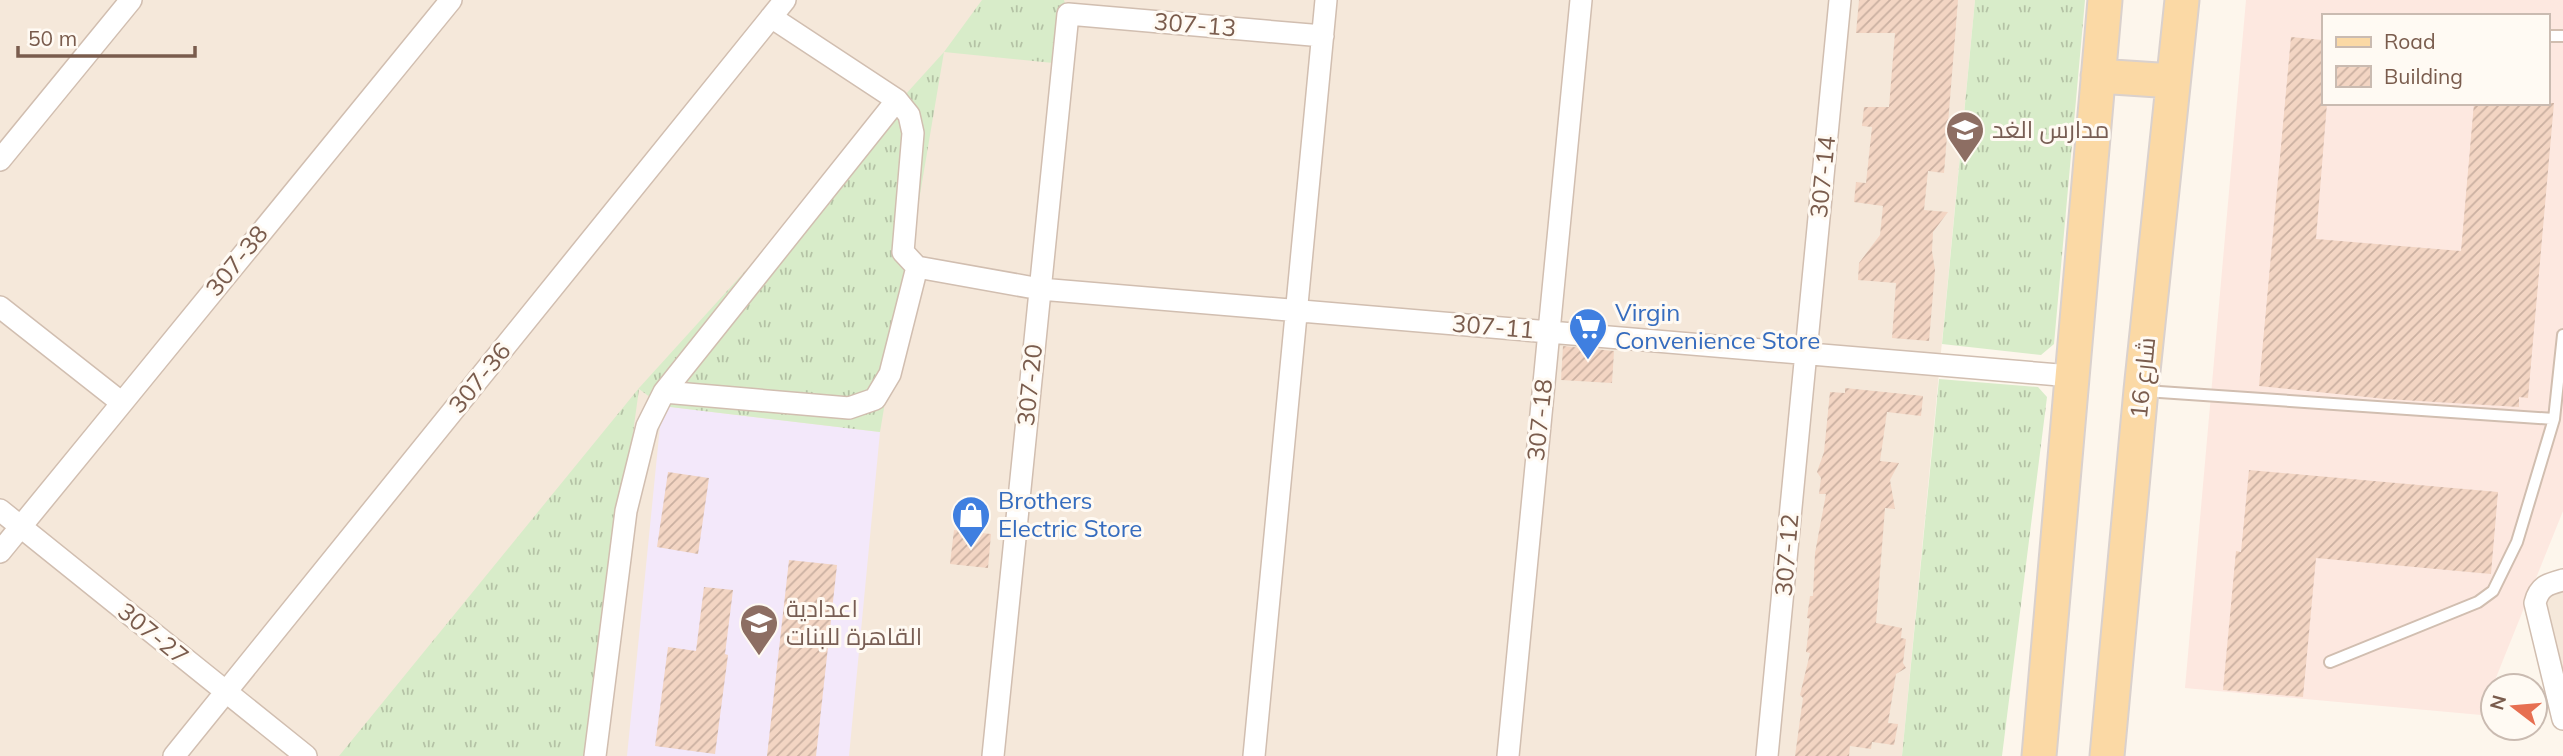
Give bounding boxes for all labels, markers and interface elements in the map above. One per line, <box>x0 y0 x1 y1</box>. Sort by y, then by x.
street label: 307-13 <box>1153 5 1237 43</box>
scale bar <box>18 14 194 58</box>
legend <box>2322 14 2549 105</box>
text: 50 m <box>28 25 77 51</box>
text: Road <box>2384 28 2435 54</box>
text: Building <box>2384 63 2463 89</box>
school or university icon: مدارس الغد <box>1944 109 1986 164</box>
place label: مدارس الغد <box>1992 114 2110 144</box>
street label: 307-14 <box>1803 134 1841 219</box>
street label: 307-38 <box>199 219 274 302</box>
place label: Virgin Convenience Store <box>1615 297 1820 355</box>
supermarket icon: Virgin Convenience Store <box>1567 306 1609 361</box>
street label: 307-11 <box>1451 307 1535 345</box>
street label: 307-36 <box>442 336 517 419</box>
street label: شارع 16 <box>2123 336 2163 420</box>
street label: 307-20 <box>1010 342 1048 427</box>
street label: 307-18 <box>1520 377 1558 462</box>
place label: Brothers Electric Store <box>998 485 1142 543</box>
shop icon: Brothers Electric Store <box>950 494 992 549</box>
street label: 307-12 <box>1767 513 1805 597</box>
place label: اعدادية القاهرة للبنات <box>786 593 922 651</box>
street label: 307-27 <box>112 596 195 671</box>
school or university icon: اعدادية القاهرة للبنات <box>738 602 780 657</box>
north arrow <box>2479 672 2549 742</box>
text: N <box>2484 692 2511 713</box>

